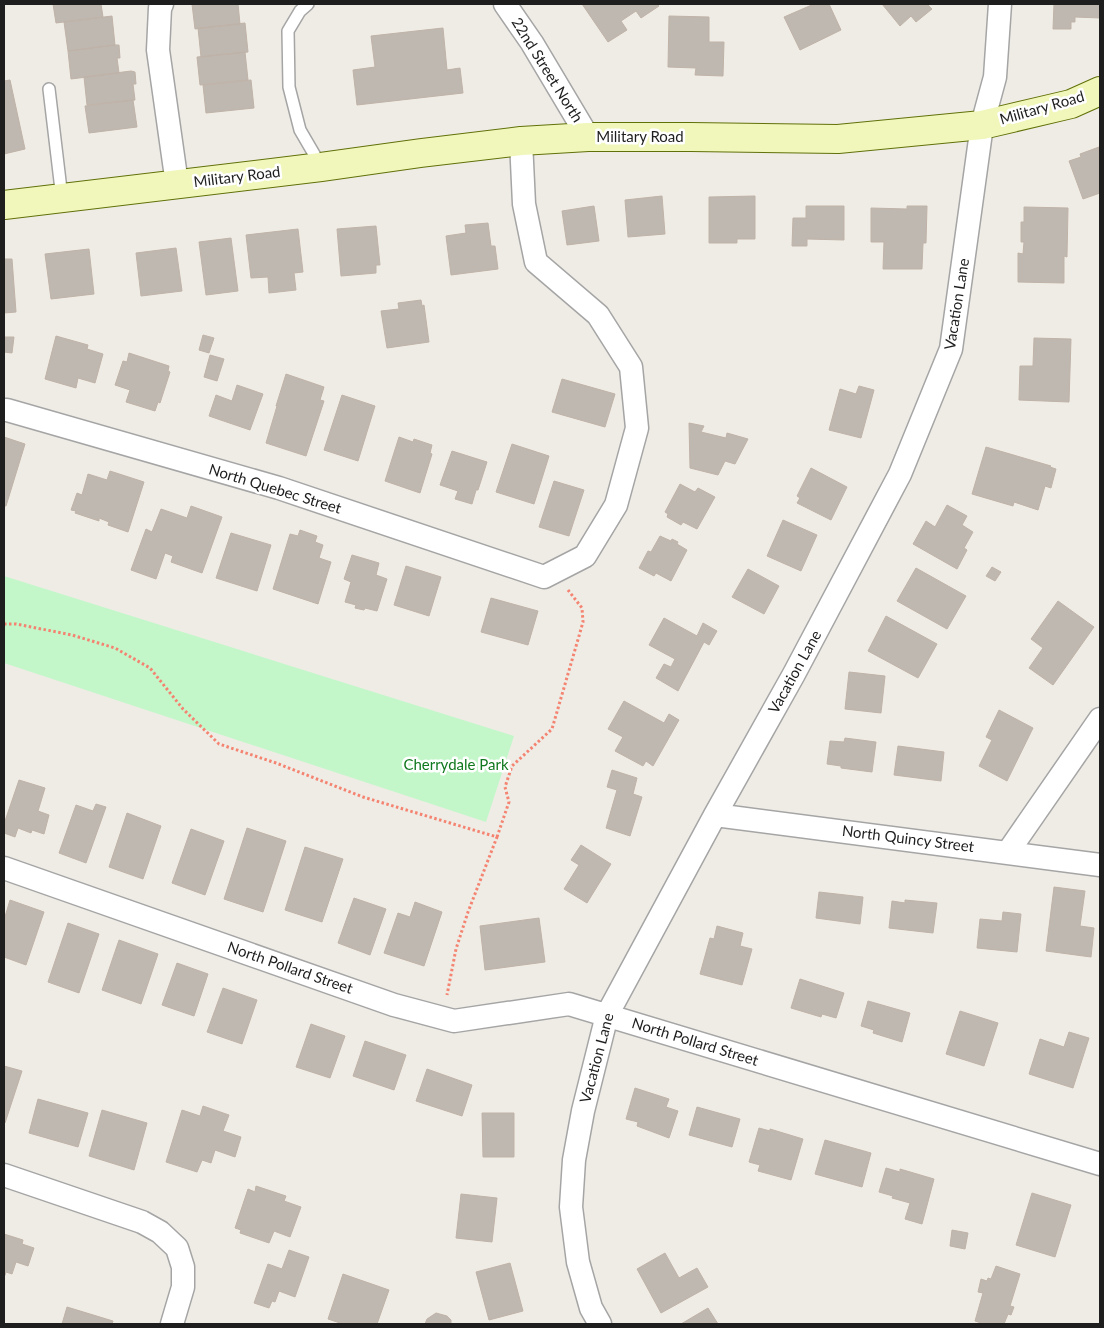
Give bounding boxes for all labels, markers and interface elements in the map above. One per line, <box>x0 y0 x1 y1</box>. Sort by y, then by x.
street label: 22nd Street North <box>508 14 587 125</box>
street label: Military Road <box>997 86 1086 128</box>
street label: Military Road <box>596 127 684 145</box>
street label: Military Road <box>192 162 281 190</box>
street label: Vacation Lane <box>940 257 972 351</box>
street label: North Quebec Street <box>207 459 344 517</box>
street label: Vacation Lane <box>764 627 824 716</box>
park label: Cherrydale Park <box>403 755 509 773</box>
street label: North Quincy Street <box>841 821 976 855</box>
street label: North Pollard Street <box>225 937 356 997</box>
street label: Vacation Lane <box>575 1011 617 1105</box>
street label: North Pollard Street <box>630 1013 761 1069</box>

